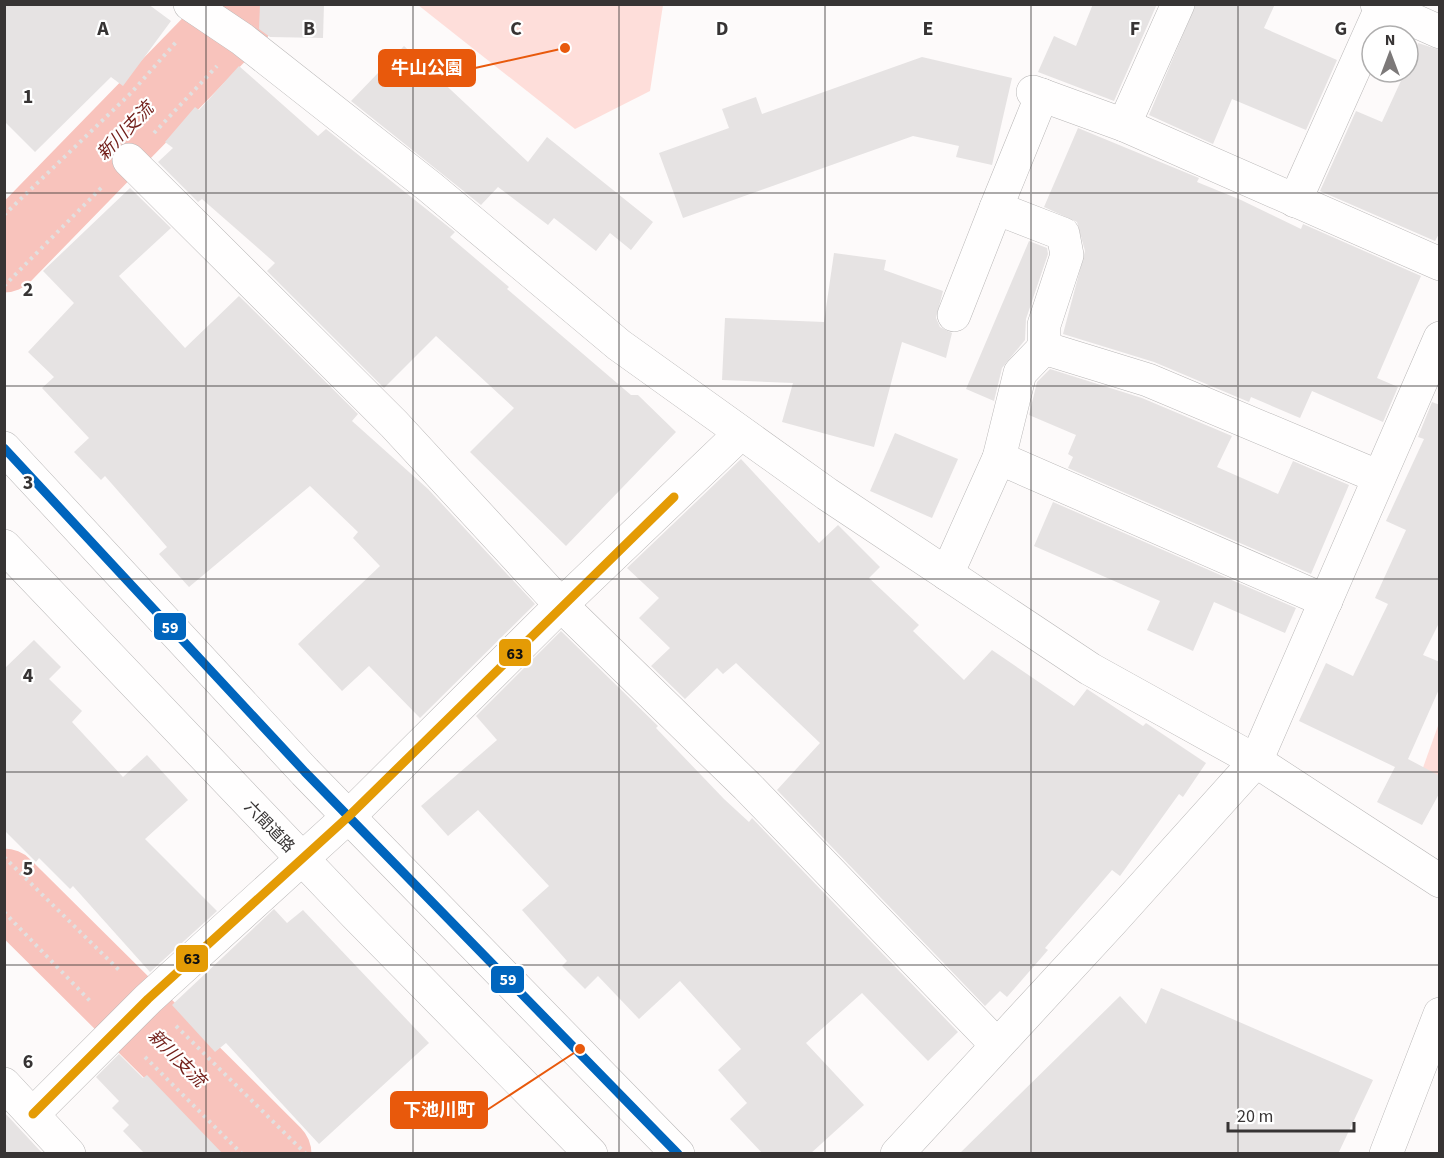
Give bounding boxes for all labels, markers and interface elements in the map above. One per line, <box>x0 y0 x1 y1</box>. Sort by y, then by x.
text: A <box>96 15 109 43</box>
text: B <box>303 15 315 43</box>
text: C <box>510 15 522 43</box>
text: D <box>716 15 728 43</box>
text: E <box>923 15 933 43</box>
text: F <box>1130 15 1140 43</box>
text: G <box>1335 15 1347 43</box>
north arrow <box>1360 24 1420 84</box>
text: N <box>1385 29 1395 51</box>
callout: 牛山公園 <box>379 50 475 86</box>
text: 牛山公園 <box>391 56 463 81</box>
text: 1 <box>23 83 33 111</box>
water label: 新川支流 <box>91 95 161 166</box>
text: 2 <box>23 276 33 304</box>
text: 3 <box>23 469 33 497</box>
line badge: 59 <box>153 612 187 641</box>
text: 59 <box>162 617 178 639</box>
line badge: 63 <box>498 638 532 667</box>
text: 63 <box>507 643 523 665</box>
text: 4 <box>23 662 34 690</box>
street label: 六間道路 <box>239 796 299 857</box>
text: 5 <box>23 855 33 883</box>
line badge: 63 <box>175 944 209 973</box>
text: 63 <box>184 948 200 970</box>
line badge: 59 <box>490 965 525 994</box>
text: 59 <box>500 969 516 991</box>
water label: 新川支流 <box>142 1024 213 1095</box>
text: 6 <box>23 1048 33 1076</box>
callout: 下池川町 <box>391 1092 487 1128</box>
scale bar <box>1228 1095 1354 1133</box>
text: 下池川町 <box>403 1098 475 1123</box>
text: 20 m <box>1237 1104 1273 1129</box>

